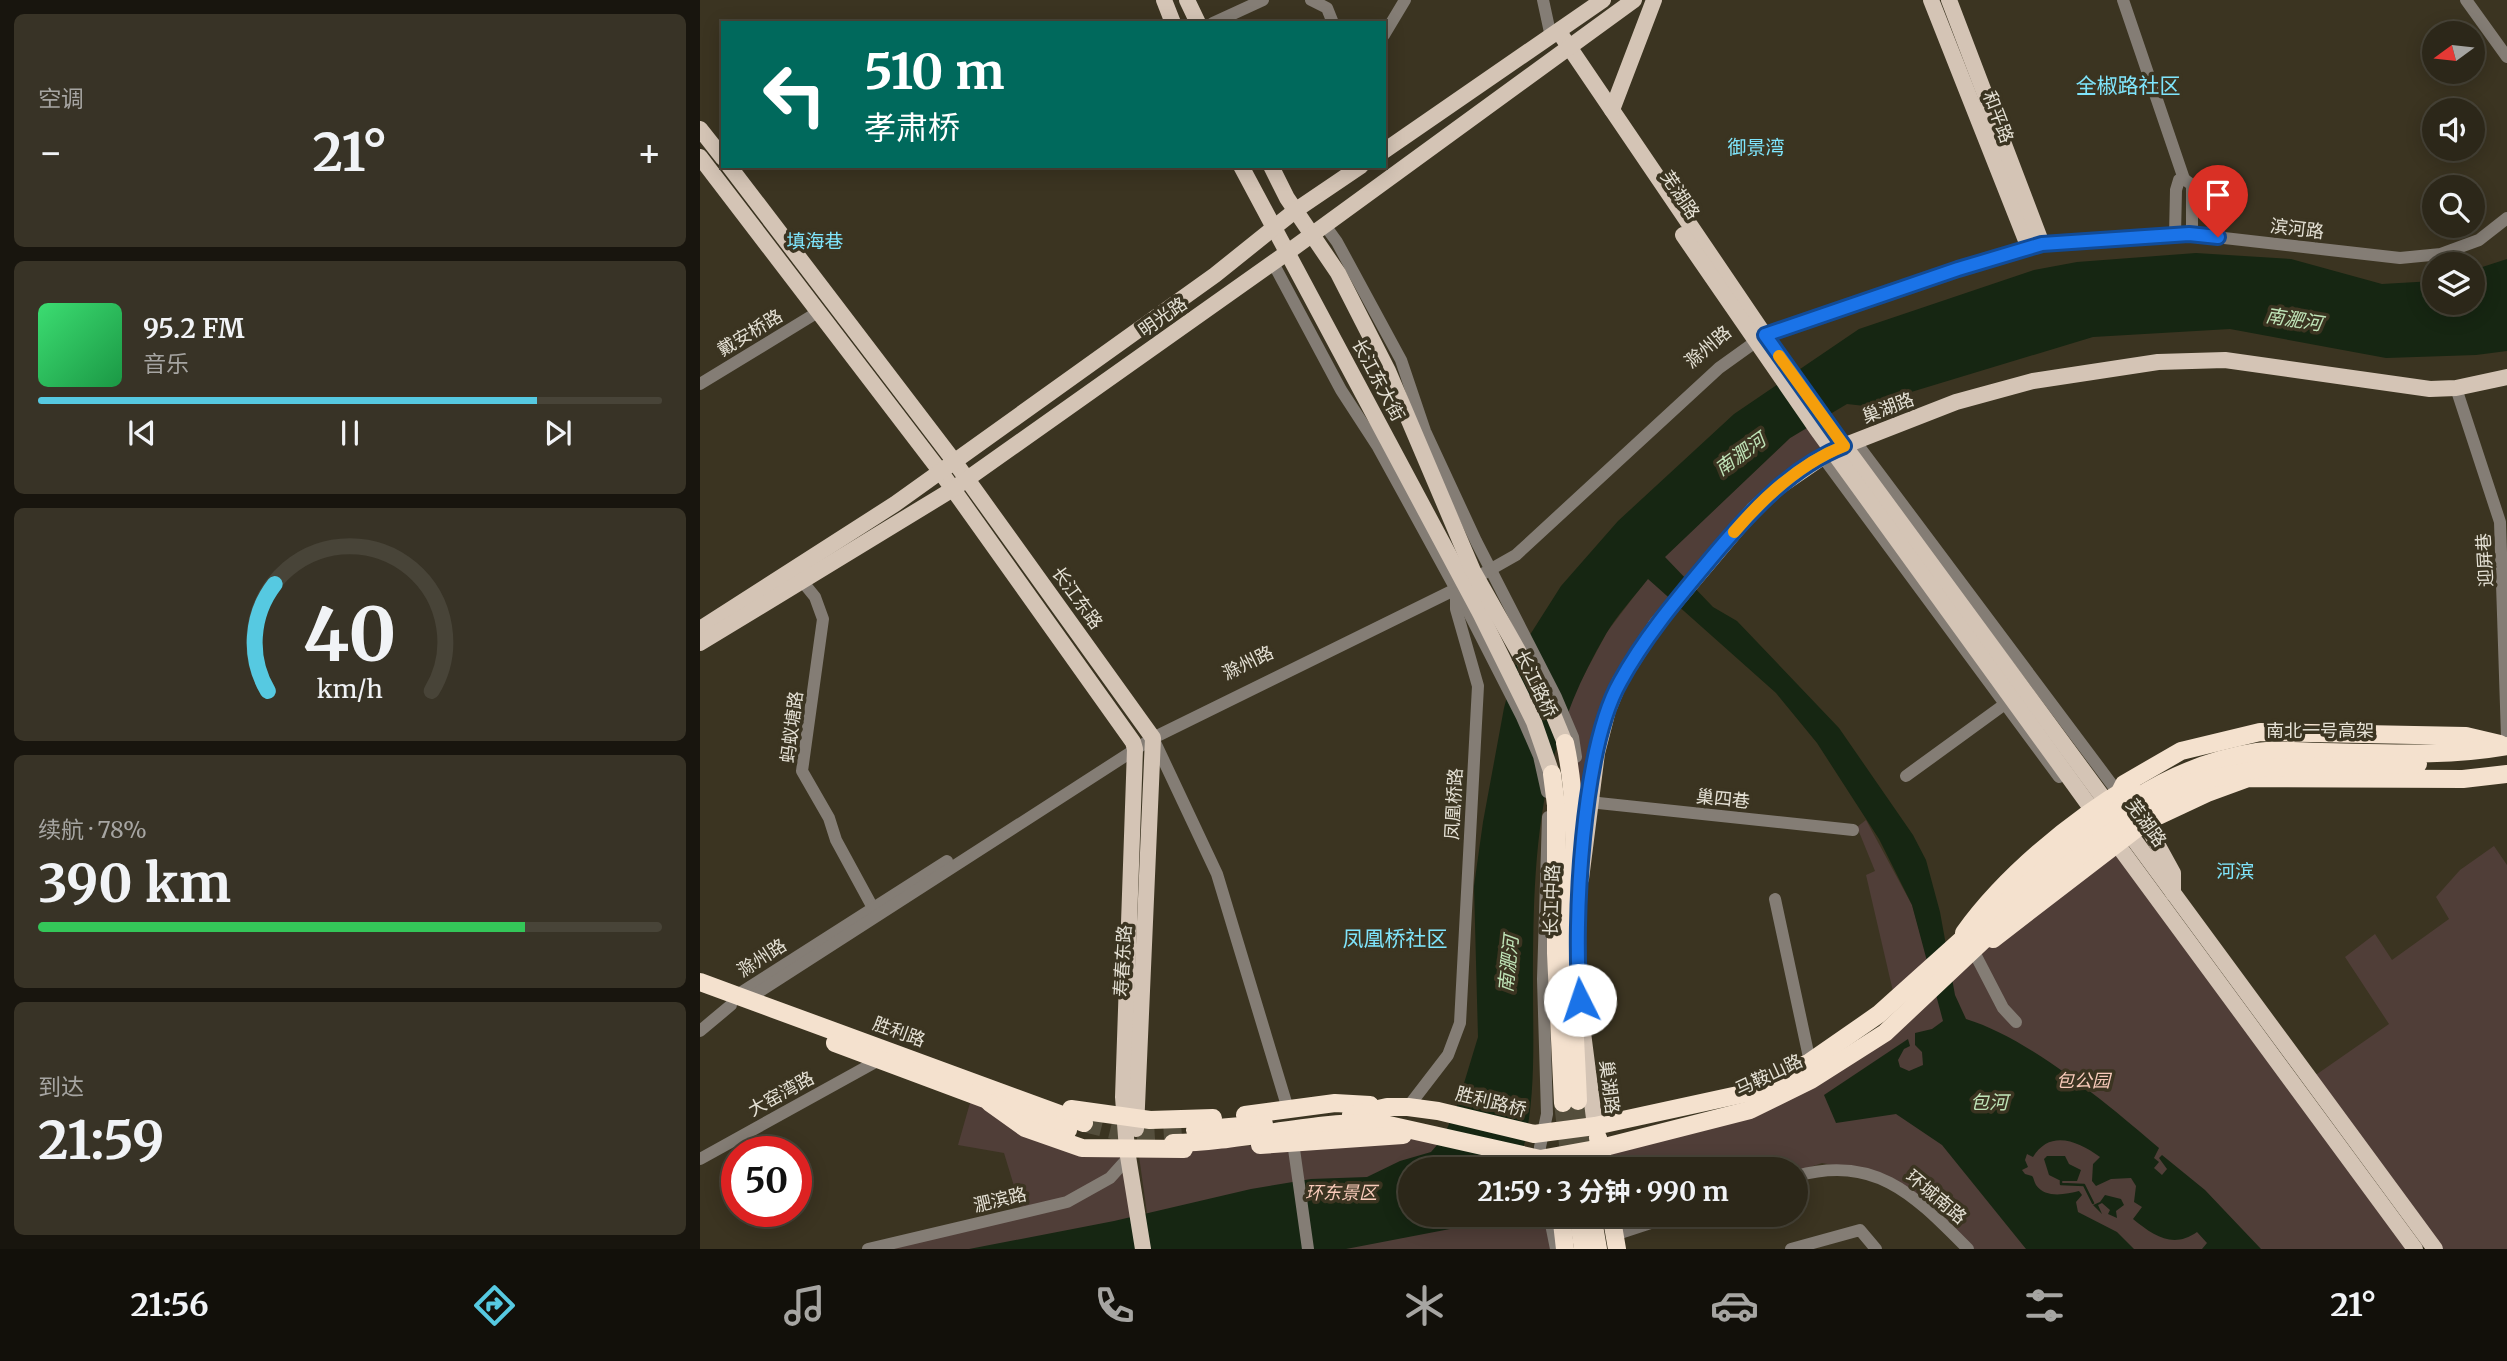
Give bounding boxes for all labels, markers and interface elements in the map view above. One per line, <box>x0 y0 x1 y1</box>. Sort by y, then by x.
north arrow <box>2422 21 2485 84</box>
map controls <box>2422 21 2485 315</box>
text: 510 m <box>864 41 1004 102</box>
icon: left <box>749 49 840 140</box>
district label: 全椒路社区 <box>2076 72 2181 99</box>
text: 空调 <box>38 84 84 113</box>
street label: 和平路 <box>1978 87 2019 146</box>
button: sound <box>2422 98 2485 161</box>
text: 孝肃桥 <box>864 108 960 148</box>
text: 21° <box>312 120 388 185</box>
text: − <box>38 129 63 176</box>
text: + <box>637 129 662 176</box>
district label: 御景湾 <box>1727 135 1785 159</box>
pin <box>2188 165 2248 237</box>
street label: 芜湖路 <box>1656 166 1705 224</box>
button: search <box>2422 175 2485 238</box>
icon: arrive <box>2199 176 2237 214</box>
street label: 滨河路 <box>2269 214 2325 243</box>
district label: 填海巷 <box>786 229 844 253</box>
button: layers <box>2422 252 2485 315</box>
street label: 明光路 <box>1134 292 1191 341</box>
water label: 南淝河 <box>2264 303 2328 336</box>
street label: 戴安桥路 <box>713 304 787 361</box>
text: 95.2 FM <box>143 312 244 345</box>
street label: 滁州路 <box>1680 320 1736 373</box>
street label: 长江东大街 <box>1347 335 1410 425</box>
text: 音乐 <box>143 349 189 378</box>
street label: 巢湖路 <box>1858 387 1917 428</box>
icon: previous <box>123 414 161 452</box>
icon: pause <box>331 414 369 452</box>
icon: next <box>539 414 577 452</box>
water label: 南淝河 <box>1710 425 1773 480</box>
street label: 迎屏巷 <box>2472 532 2497 588</box>
street label: 长江东路 <box>1047 562 1108 634</box>
text: 40 <box>303 589 397 681</box>
street label: 滁州路 <box>1218 640 1277 685</box>
street label: 长江路桥 <box>1510 646 1563 721</box>
text: km/h <box>317 672 383 704</box>
street label: 蚂蚁塘路 <box>776 690 807 764</box>
street label: 南北一号高架 <box>2266 719 2374 742</box>
street label: 凤凰桥路 <box>1440 767 1467 841</box>
street label: 巢四巷 <box>1695 784 1751 813</box>
street label: 芜湖路 <box>2121 794 2172 851</box>
text: 续航 · 78% <box>38 815 147 844</box>
text: 390 km <box>38 851 231 916</box>
district label: 河滨 <box>2216 859 2254 883</box>
street label: 长江中路 <box>1539 864 1564 936</box>
street label: 寿春东路 <box>1109 924 1136 998</box>
district label: 凤凰桥社区 <box>1343 925 1448 952</box>
water label: 南淝河 <box>1493 930 1523 994</box>
street label: 滁州路 <box>733 933 791 982</box>
position arrow <box>1543 963 1617 1037</box>
street label: 胜利路 <box>870 1011 928 1052</box>
street label: 马鞍山路 <box>1731 1049 1806 1100</box>
street label: 巢湖路 <box>1595 1059 1624 1115</box>
street label: 大窑湾路 <box>744 1066 818 1121</box>
park label: 包公园 <box>2056 1069 2113 1092</box>
text: 到达 <box>38 1072 84 1101</box>
street label: 胜利路桥 <box>1453 1082 1529 1121</box>
water label: 包河 <box>1970 1090 2012 1114</box>
text: 21:59 <box>38 1108 164 1173</box>
speed limit sign: 50 <box>721 1136 812 1227</box>
street label: 环城南路 <box>1901 1165 1971 1229</box>
text: 21:59 · 3 分钟 · 990 m <box>1477 1175 1729 1208</box>
park label: 环东景区 <box>1305 1181 1380 1204</box>
street label: 淝滨路 <box>971 1182 1029 1217</box>
icon: directions <box>470 1281 519 1330</box>
icon: music <box>780 1281 829 1330</box>
icon: phone <box>1090 1281 1139 1330</box>
icon: climate <box>1400 1281 1449 1330</box>
icon: car <box>1710 1281 1759 1330</box>
icon: filters <box>2020 1281 2069 1330</box>
text: 21:56 <box>131 1285 209 1325</box>
text: 21° <box>2330 1285 2376 1325</box>

